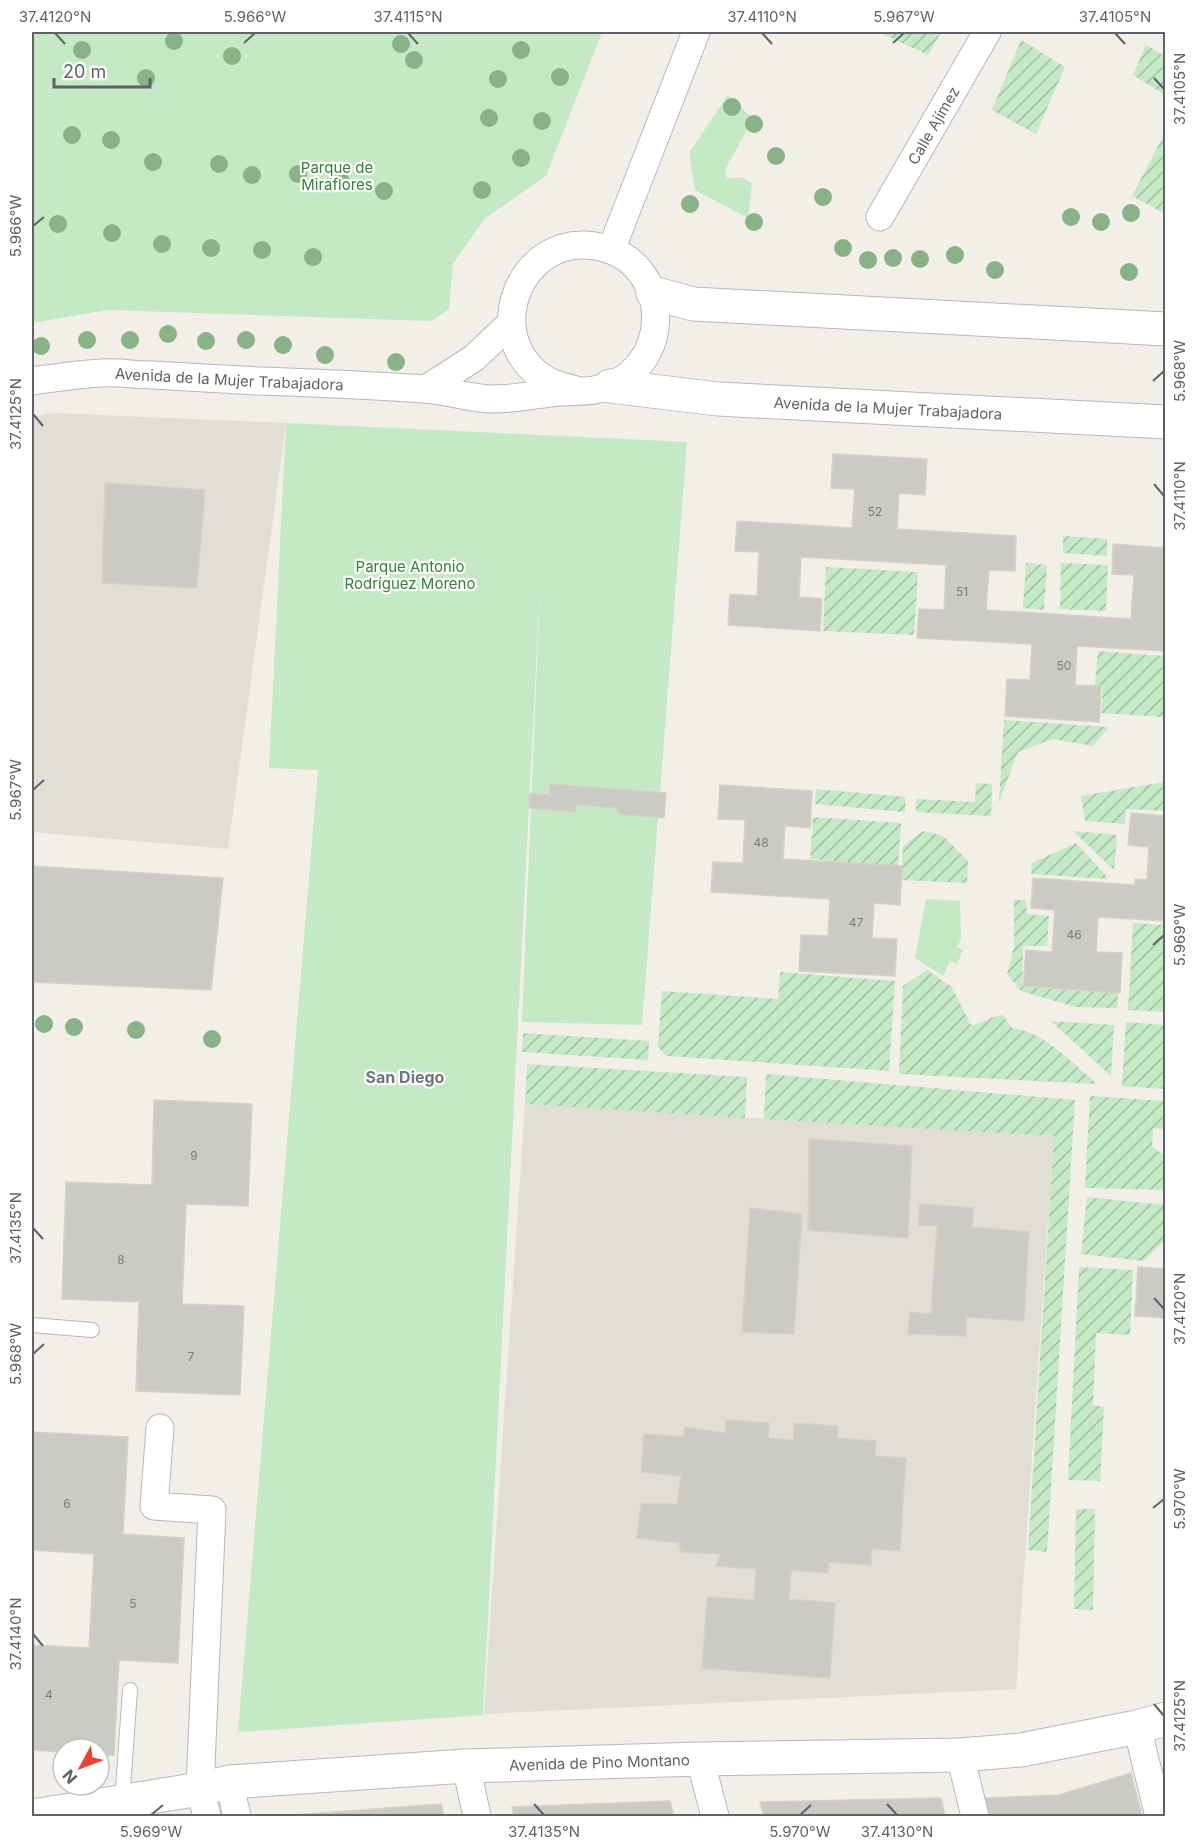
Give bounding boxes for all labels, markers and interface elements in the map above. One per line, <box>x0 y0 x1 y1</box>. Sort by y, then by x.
text: 37.4120°N <box>19 7 91 26</box>
text: 5.966°W <box>224 7 286 26</box>
text: 37.4115°N <box>373 7 443 26</box>
text: 37.4110°N <box>727 7 797 26</box>
text: 5.967°W <box>873 7 935 26</box>
text: 37.4105°N <box>1079 7 1151 26</box>
scale bar <box>54 51 150 89</box>
text: 37.4105°N <box>1170 53 1189 125</box>
text: 20 m <box>63 61 106 82</box>
street label: Calle Ajímez <box>903 83 963 168</box>
park label: Parque de Miraflores <box>301 158 373 194</box>
text: 5.966°W <box>6 195 25 257</box>
text: 5.968°W <box>1170 340 1189 402</box>
street label: Avenida de la Mujer Trabajadora <box>115 363 344 394</box>
text: 37.4125°N <box>6 378 25 450</box>
street label: Avenida de la Mujer Trabajadora <box>773 392 1003 423</box>
text: 37.4110°N <box>1170 461 1189 531</box>
house number: 52 <box>868 504 882 519</box>
park label: Parque Antonio Rodríguez Moreno <box>345 557 475 593</box>
house number: 51 <box>956 584 968 599</box>
house number: 50 <box>1057 658 1071 673</box>
text: 5.967°W <box>6 759 25 821</box>
house number: 48 <box>753 835 769 850</box>
text: 5.969°W <box>1170 904 1189 966</box>
house number: 47 <box>849 915 863 930</box>
house number: 46 <box>1066 927 1082 942</box>
district label: San Diego <box>366 1067 445 1087</box>
house number: 9 <box>190 1148 198 1163</box>
text: 37.4135°N <box>6 1192 25 1264</box>
house number: 8 <box>117 1252 125 1267</box>
text: 37.4120°N <box>1170 1273 1189 1345</box>
text: 5.968°W <box>6 1323 25 1385</box>
house number: 7 <box>188 1349 195 1364</box>
text: 5.970°W <box>1170 1468 1189 1530</box>
house number: 6 <box>63 1496 71 1511</box>
house number: 5 <box>129 1596 137 1611</box>
text: 37.4140°N <box>6 1598 25 1671</box>
text: 37.4125°N <box>1170 1680 1189 1752</box>
house number: 4 <box>45 1687 53 1702</box>
north arrow <box>51 1737 111 1797</box>
street label: Avenida de Pino Montano <box>509 1750 690 1774</box>
text: N <box>58 1766 81 1788</box>
text: 5.969°W <box>120 1822 182 1841</box>
text: 37.4135°N <box>508 1822 580 1841</box>
text: 5.970°W <box>769 1822 831 1841</box>
text: 37.4130°N <box>861 1822 933 1841</box>

